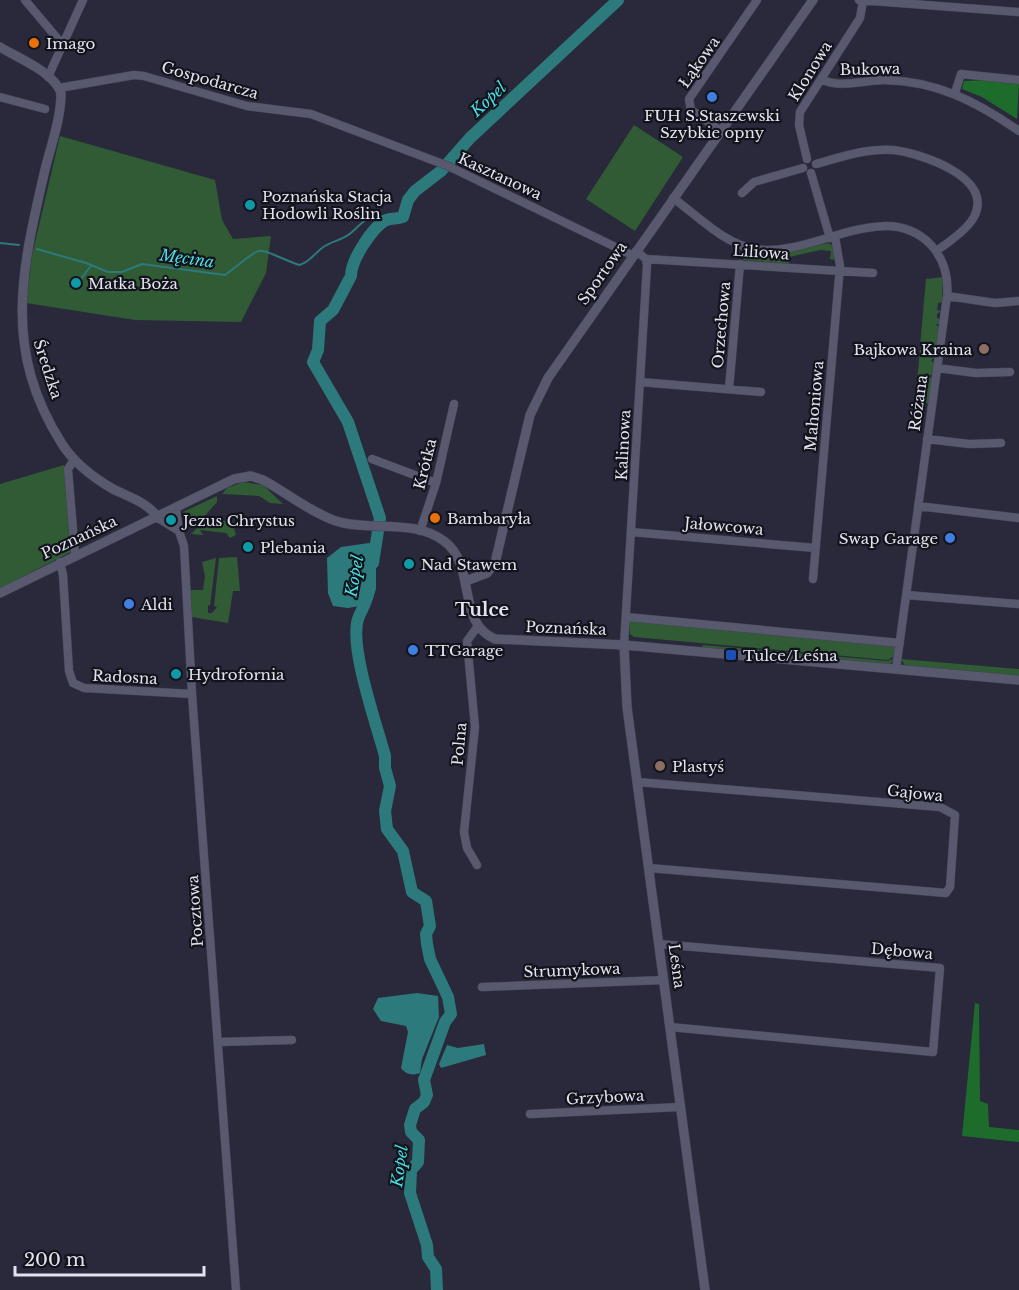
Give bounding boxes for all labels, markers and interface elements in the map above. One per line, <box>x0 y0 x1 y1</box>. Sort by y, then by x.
street label: Łąkowa <box>674 32 724 91</box>
place label: Imago <box>46 34 96 53</box>
marker: Imago <box>27 36 41 50</box>
street label: Klonowa <box>784 37 836 105</box>
street label: Gospodarcza <box>159 57 261 103</box>
street label: Bukowa <box>840 59 901 79</box>
water label: Kopel <box>465 77 511 121</box>
marker: FUH S.Staszewski Szybkie opny <box>705 90 719 104</box>
place label: FUH S.Staszewski Szybkie opny <box>644 106 780 142</box>
street label: Kasztanowa <box>455 148 545 204</box>
place label: Poznańska Stacja Hodowli Roślin <box>262 187 393 223</box>
marker: Poznańska Stacja Hodowli Roślin <box>243 198 257 212</box>
street label: Sportowa <box>573 237 631 308</box>
street label: Liliowa <box>732 241 791 263</box>
water label: Męcina <box>158 244 215 272</box>
place label: Matka Boża <box>88 274 179 293</box>
marker: Matka Boża <box>69 276 83 290</box>
street label: Orzechowa <box>708 280 734 369</box>
street label: Średzka <box>29 337 67 402</box>
place label: Bajkowa Kraina <box>853 340 973 359</box>
marker: Bajkowa Kraina <box>977 342 991 356</box>
street label: Mahoniowa <box>801 359 827 452</box>
street label: Różana <box>905 373 931 432</box>
street label: Kalinowa <box>612 408 634 481</box>
street label: Krótka <box>410 436 441 491</box>
place label: Bambaryła <box>447 509 532 528</box>
street label: Poznańska <box>38 511 120 563</box>
place label: Jezus Chrystus <box>181 511 295 530</box>
marker: Bambaryła <box>428 511 442 525</box>
marker: Jezus Chrystus <box>164 513 178 527</box>
street label: Jałowcowa <box>682 513 765 539</box>
place label: Swap Garage <box>839 529 938 548</box>
marker: Swap Garage <box>943 531 957 545</box>
place label: Plebania <box>260 538 326 557</box>
marker: Plebania <box>241 540 255 554</box>
water label: Kopel <box>340 553 368 599</box>
place label: Nad Stawem <box>421 555 517 574</box>
marker: Nad Stawem <box>402 557 416 571</box>
place label: Aldi <box>140 595 173 614</box>
marker: Aldi <box>122 597 136 611</box>
district label: Tulce <box>455 599 509 621</box>
street label: Poznańska <box>525 617 608 639</box>
place label: TTGarage <box>425 641 503 660</box>
marker: TTGarage <box>406 643 420 657</box>
place label: Tulce/Leśna <box>743 646 838 665</box>
marker: Tulce/Leśna <box>724 648 738 662</box>
place label: Hydrofornia <box>188 665 285 684</box>
street label: Radosna <box>92 666 159 688</box>
marker: Hydrofornia <box>169 667 183 681</box>
street label: Polna <box>448 721 470 766</box>
place label: Plastyś <box>672 757 724 776</box>
marker: Plastyś <box>653 759 667 773</box>
street label: Gajowa <box>886 781 945 805</box>
street label: Pocztowa <box>183 874 207 948</box>
street label: Dębowa <box>870 939 934 963</box>
street label: Leśna <box>664 942 690 990</box>
street label: Strumykowa <box>523 959 621 981</box>
street label: Grzybowa <box>565 1085 645 1109</box>
water label: Kopel <box>386 1143 412 1189</box>
scale bar <box>15 1239 204 1277</box>
text: 200 m <box>24 1249 85 1271</box>

